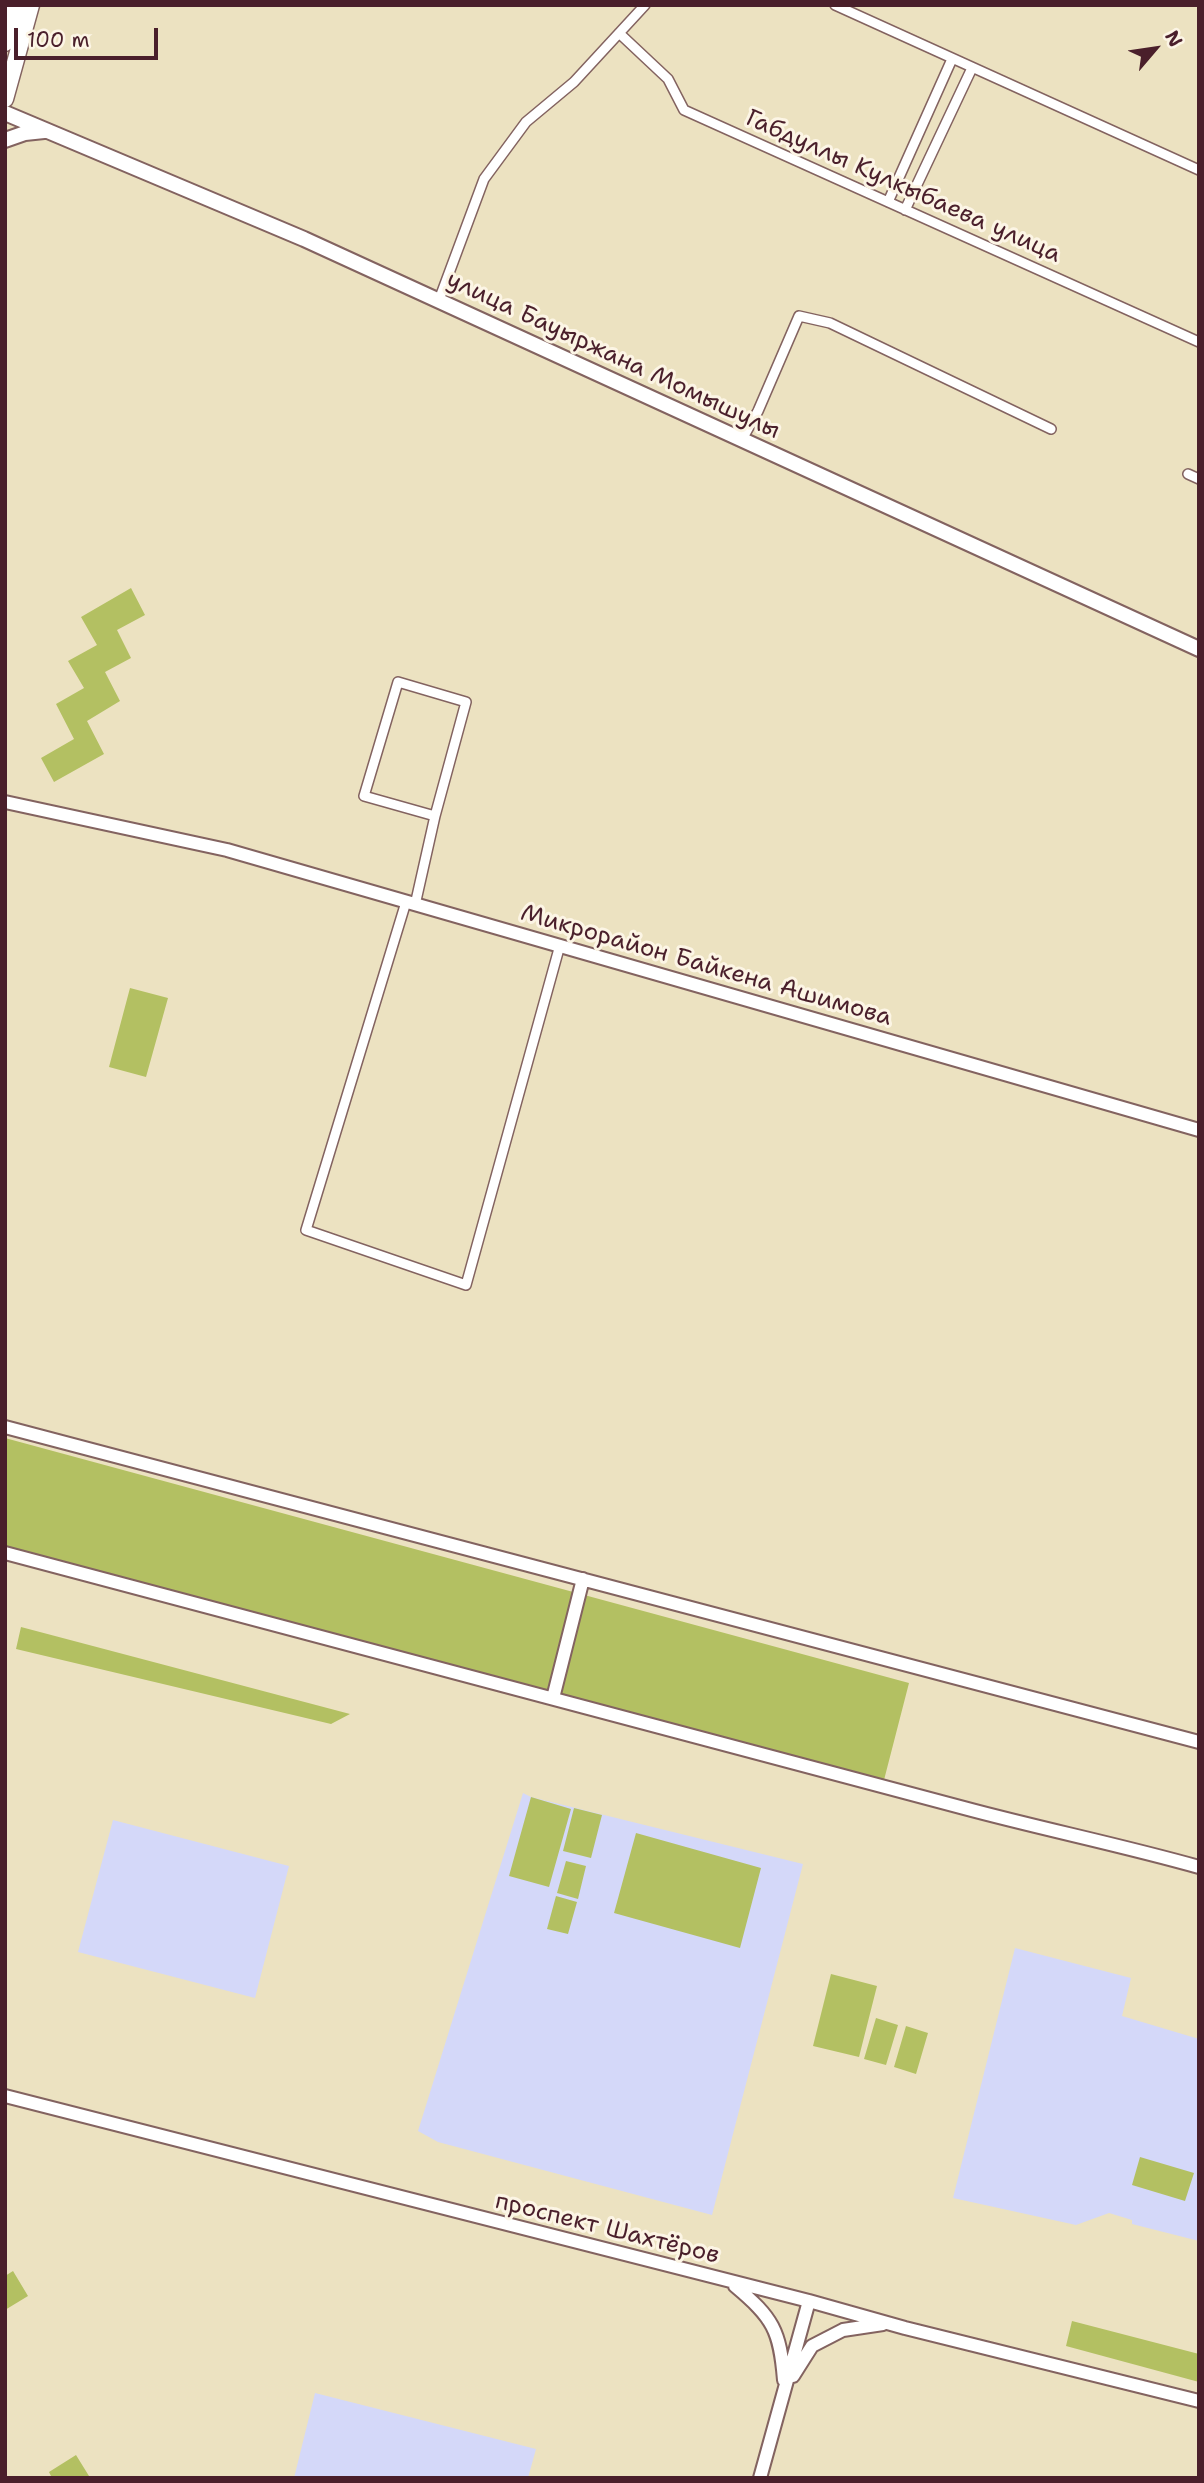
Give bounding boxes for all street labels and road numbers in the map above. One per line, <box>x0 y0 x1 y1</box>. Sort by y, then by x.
street label: Габдуллы Кулкыбаева улица <box>741 104 1065 270</box>
street label: улица Бауыржана Момышулы <box>442 266 784 446</box>
street label: Микрорайон Байкена Ашимова <box>517 899 895 1033</box>
street label: проспект Шахтёров <box>492 2187 722 2271</box>

